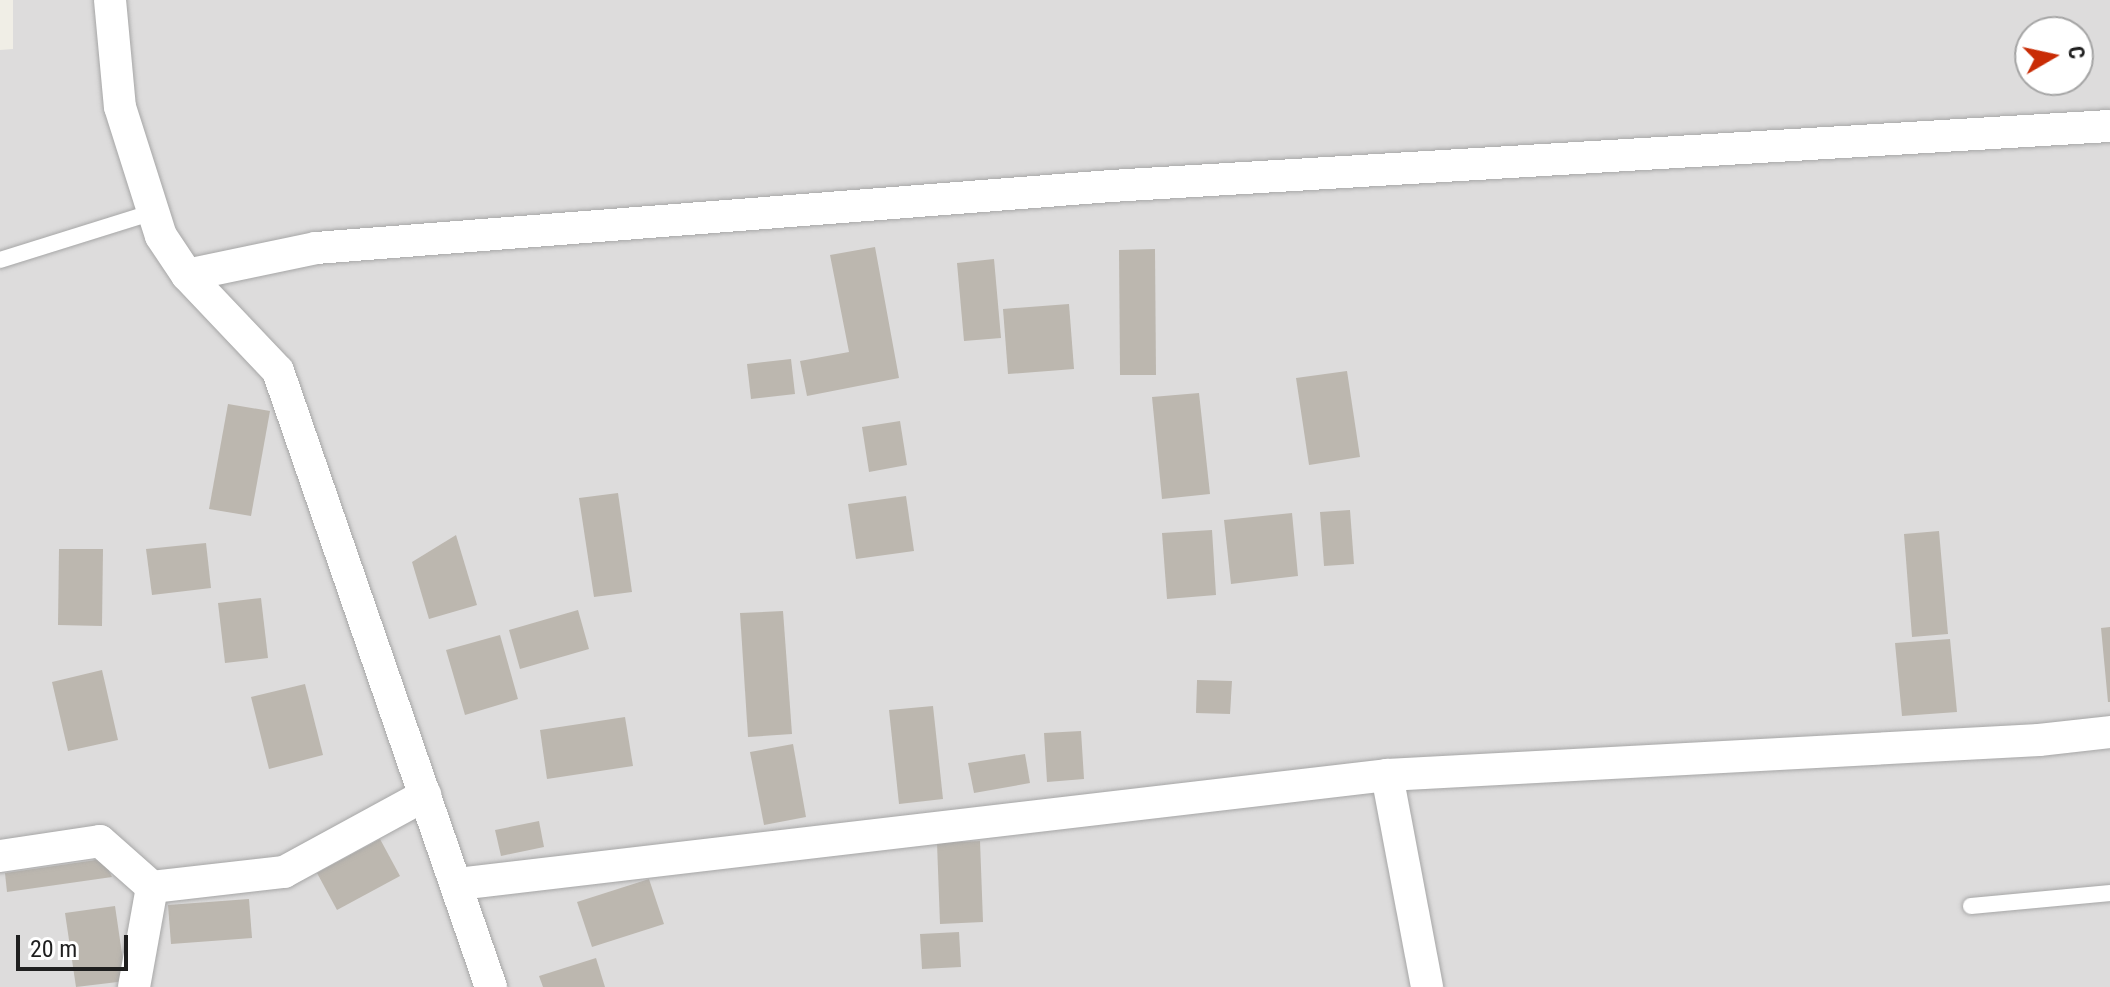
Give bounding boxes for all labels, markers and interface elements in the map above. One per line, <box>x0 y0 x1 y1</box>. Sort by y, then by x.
north arrow <box>2014 16 2094 96</box>
text: С <box>2063 44 2090 61</box>
scale bar <box>20 919 132 969</box>
text: 20 m <box>30 935 77 963</box>

